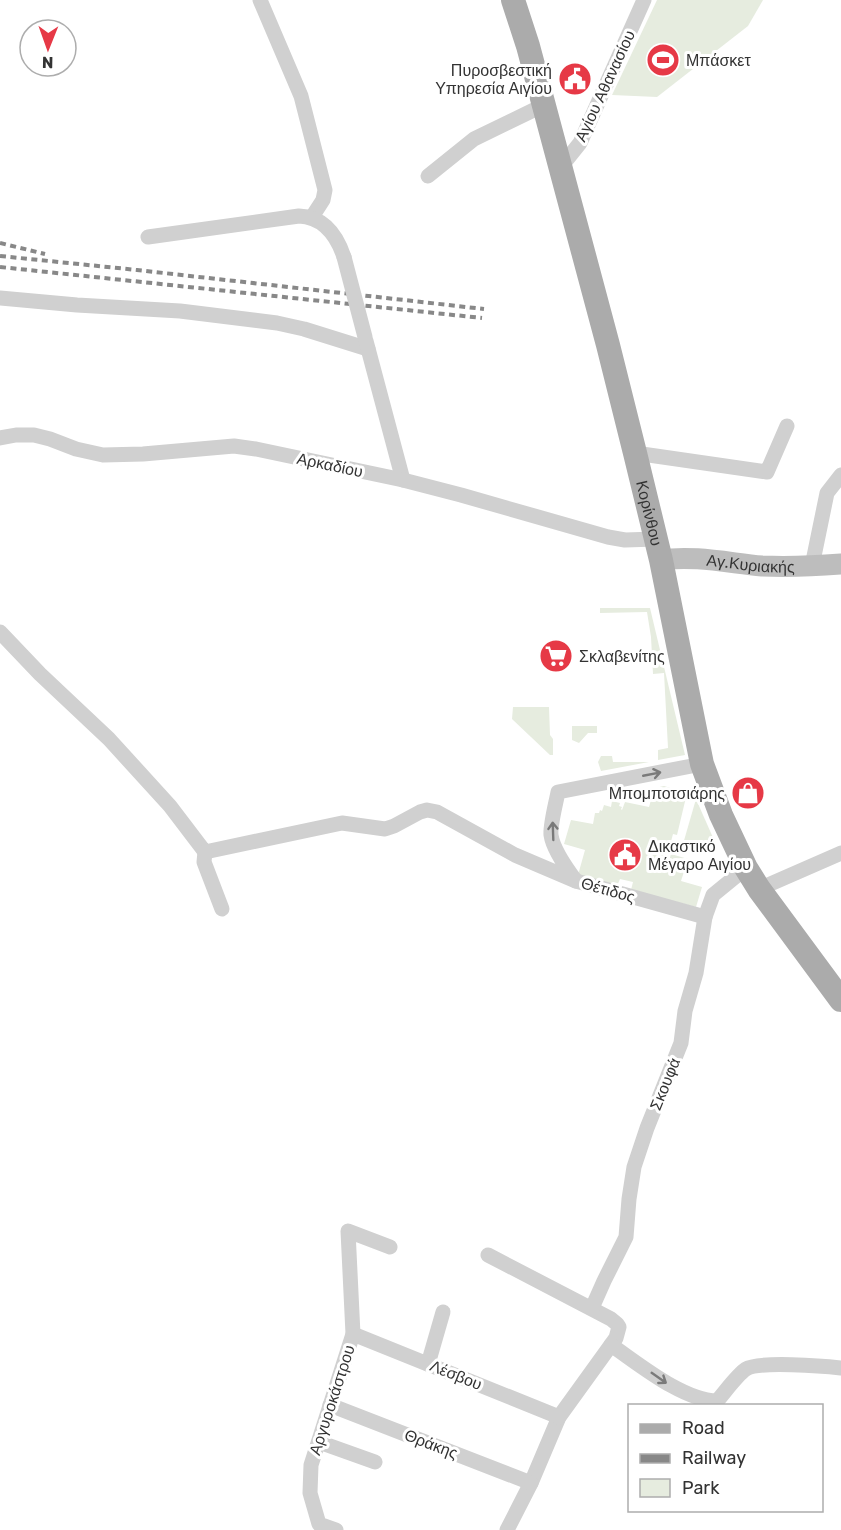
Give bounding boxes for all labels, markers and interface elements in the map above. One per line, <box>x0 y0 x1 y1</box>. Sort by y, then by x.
north arrow <box>18 18 78 78</box>
street label: Αγίου Αθανασίου <box>571 27 639 145</box>
sports icon: Μπάσκετ <box>645 42 681 78</box>
place label: Μπάσκετ <box>686 51 751 70</box>
text: N <box>42 53 54 72</box>
place label: Πυροσβεστική Υπηρεσία Αιγίου <box>435 61 552 98</box>
public building icon: Πυροσβεστική Υπηρεσία Αιγίου <box>557 61 593 97</box>
street label: Αρκαδίου <box>295 449 365 481</box>
street label: Κορίνθου <box>632 478 667 548</box>
street label: Αγ.Κυριακής <box>706 550 795 576</box>
supermarket icon: Σκλαβενίτης <box>538 638 574 674</box>
place label: Σκλαβενίτης <box>579 647 665 666</box>
one-way arrow <box>642 768 662 779</box>
shop icon: Μπομποτσιάρης <box>730 775 766 811</box>
place label: Μπομποτσιάρης <box>609 784 725 803</box>
one-way arrow <box>547 822 559 842</box>
public building icon: Δικαστικό Μέγαρο Αιγίου <box>607 837 643 873</box>
place label: Δικαστικό Μέγαρο Αιγίου <box>648 837 751 874</box>
street label: Θέτιδος <box>579 873 637 907</box>
street label: Σκουφά <box>646 1055 684 1113</box>
street label: Αργυροκάστρου <box>305 1343 359 1457</box>
street label: Λέσβου <box>427 1356 485 1394</box>
one-way arrow <box>650 1372 667 1384</box>
legend <box>628 1404 823 1512</box>
text: Road <box>682 1417 725 1439</box>
street label: Θράκης <box>402 1425 461 1463</box>
text: Railway <box>682 1447 746 1469</box>
text: Park <box>682 1477 720 1499</box>

